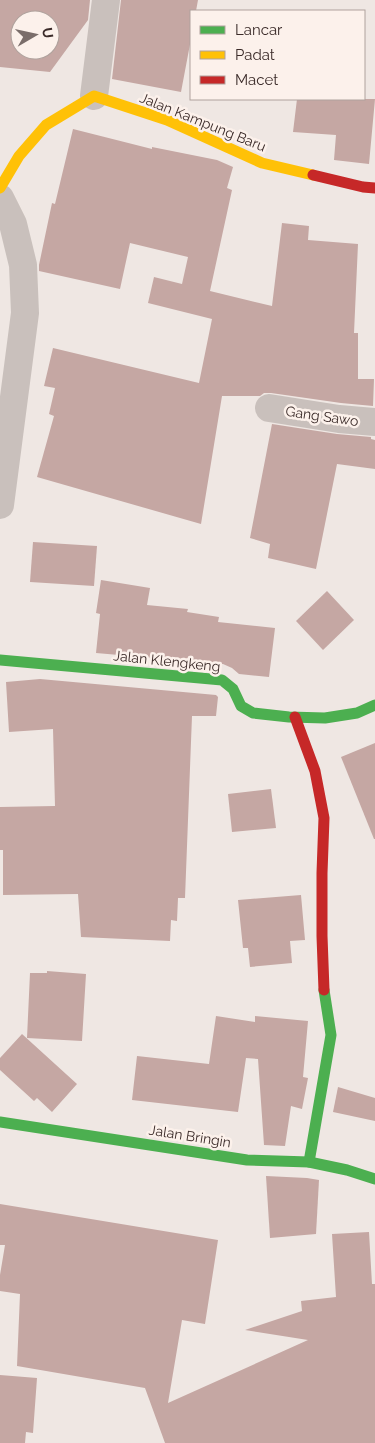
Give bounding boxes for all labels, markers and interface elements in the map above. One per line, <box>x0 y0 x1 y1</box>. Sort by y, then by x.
north arrow <box>10 10 60 60</box>
legend <box>190 10 365 100</box>
text: Lancar <box>235 21 283 39</box>
text: U <box>39 27 57 39</box>
text: Padat <box>235 46 275 64</box>
text: Macet <box>235 71 278 89</box>
street label: Jalan Kampung Baru <box>138 89 268 155</box>
street label: Gang Sawo <box>285 403 359 429</box>
street label: Jalan Klengkeng <box>113 647 221 675</box>
street label: Jalan Bringin <box>148 1122 232 1150</box>

